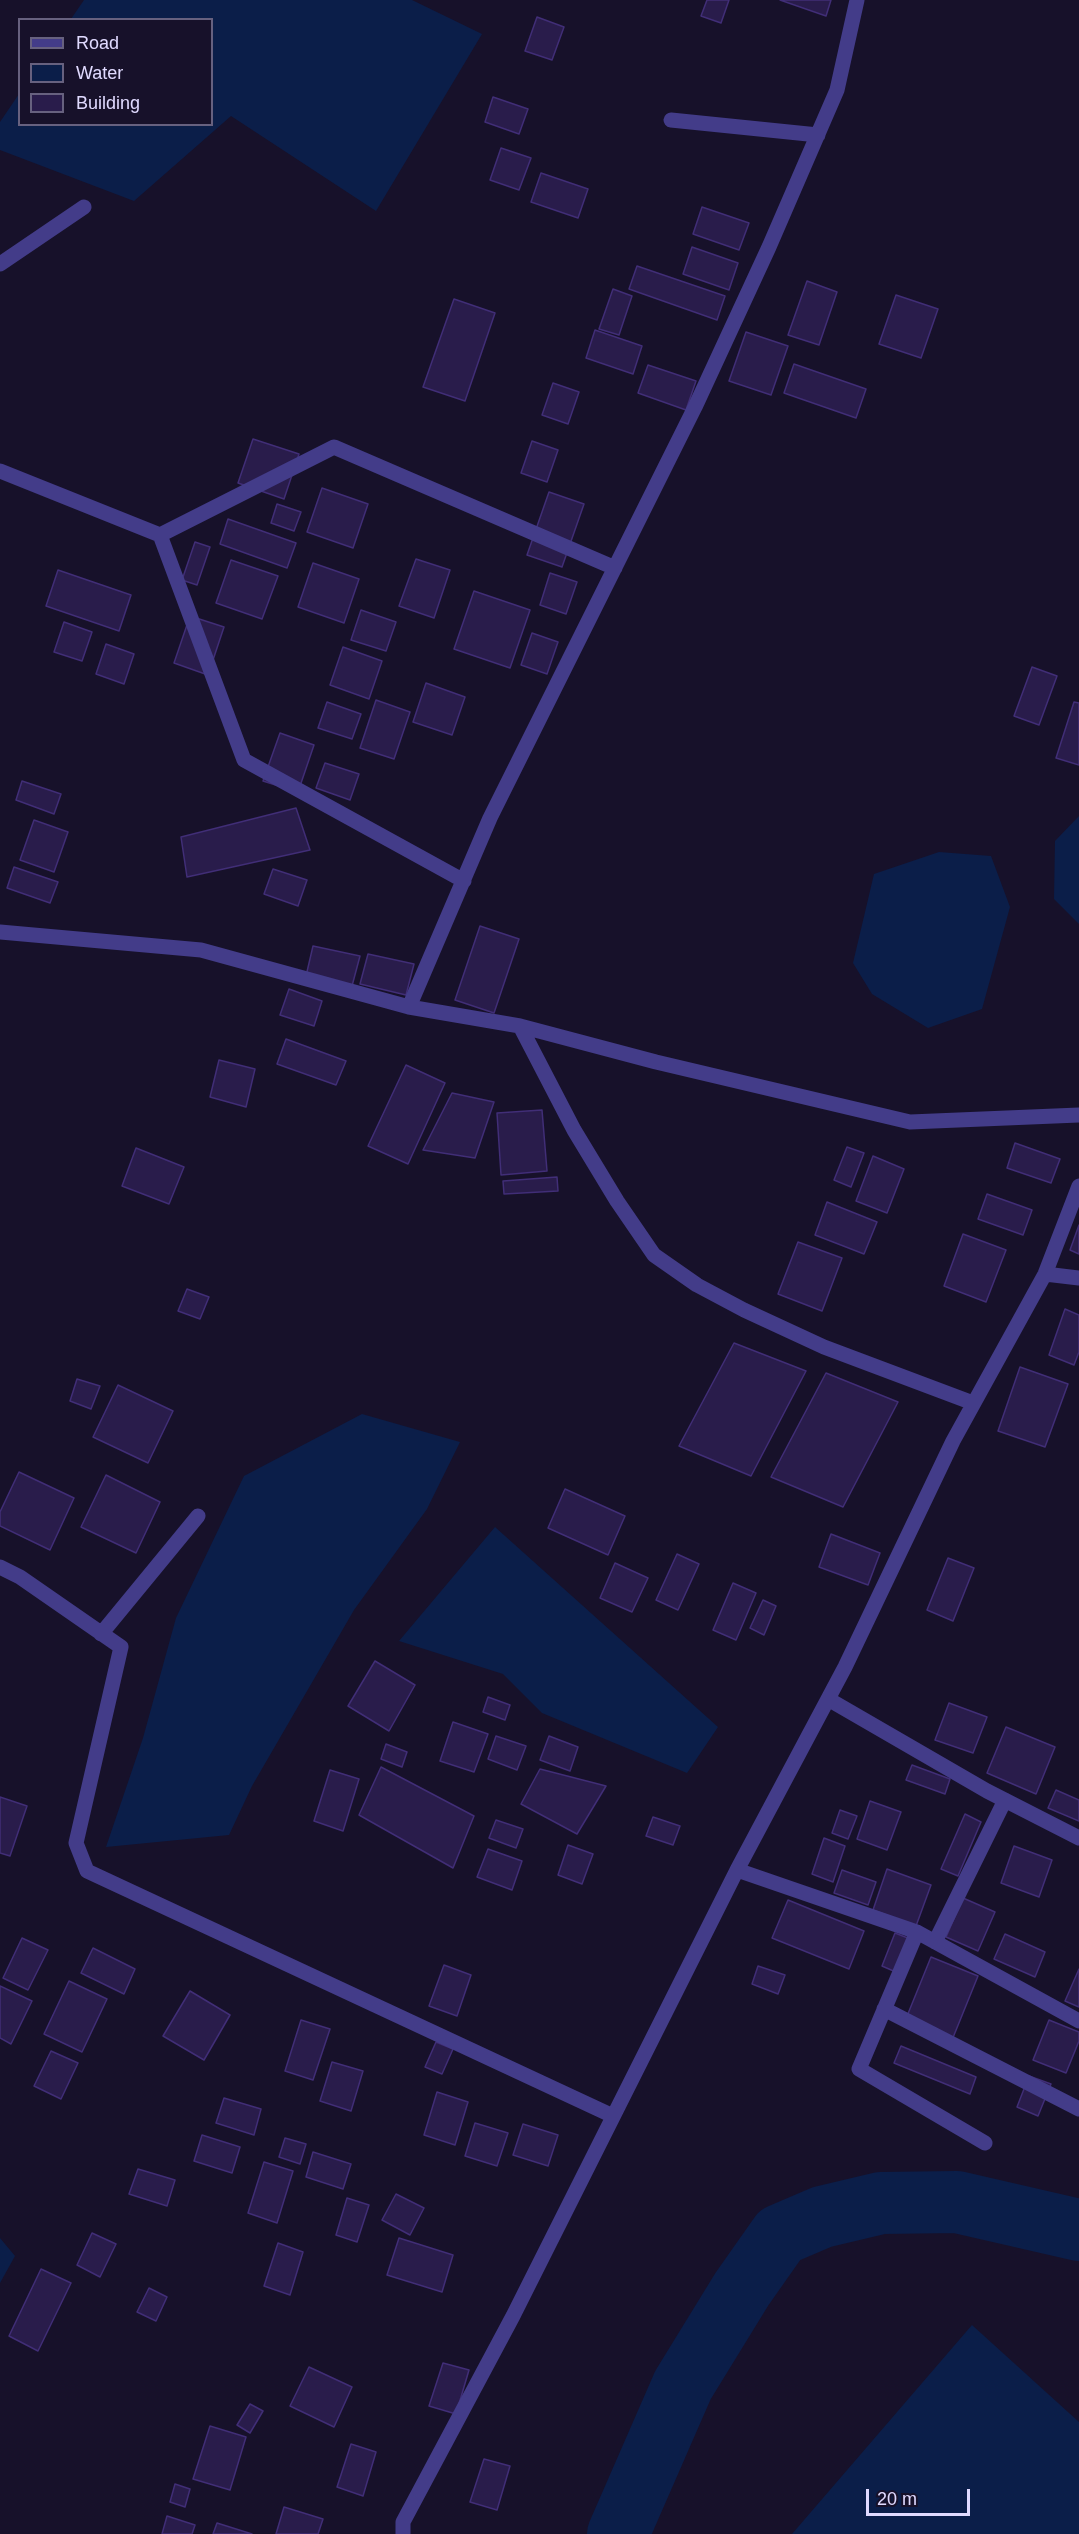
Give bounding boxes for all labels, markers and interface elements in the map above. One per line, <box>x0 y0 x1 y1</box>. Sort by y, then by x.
legend <box>18 18 213 126</box>
text: Road <box>76 33 119 53</box>
text: Water <box>76 63 123 83</box>
text: Building <box>76 93 140 113</box>
scale bar <box>869 2477 972 2515</box>
text: 20 m <box>877 2489 917 2509</box>

